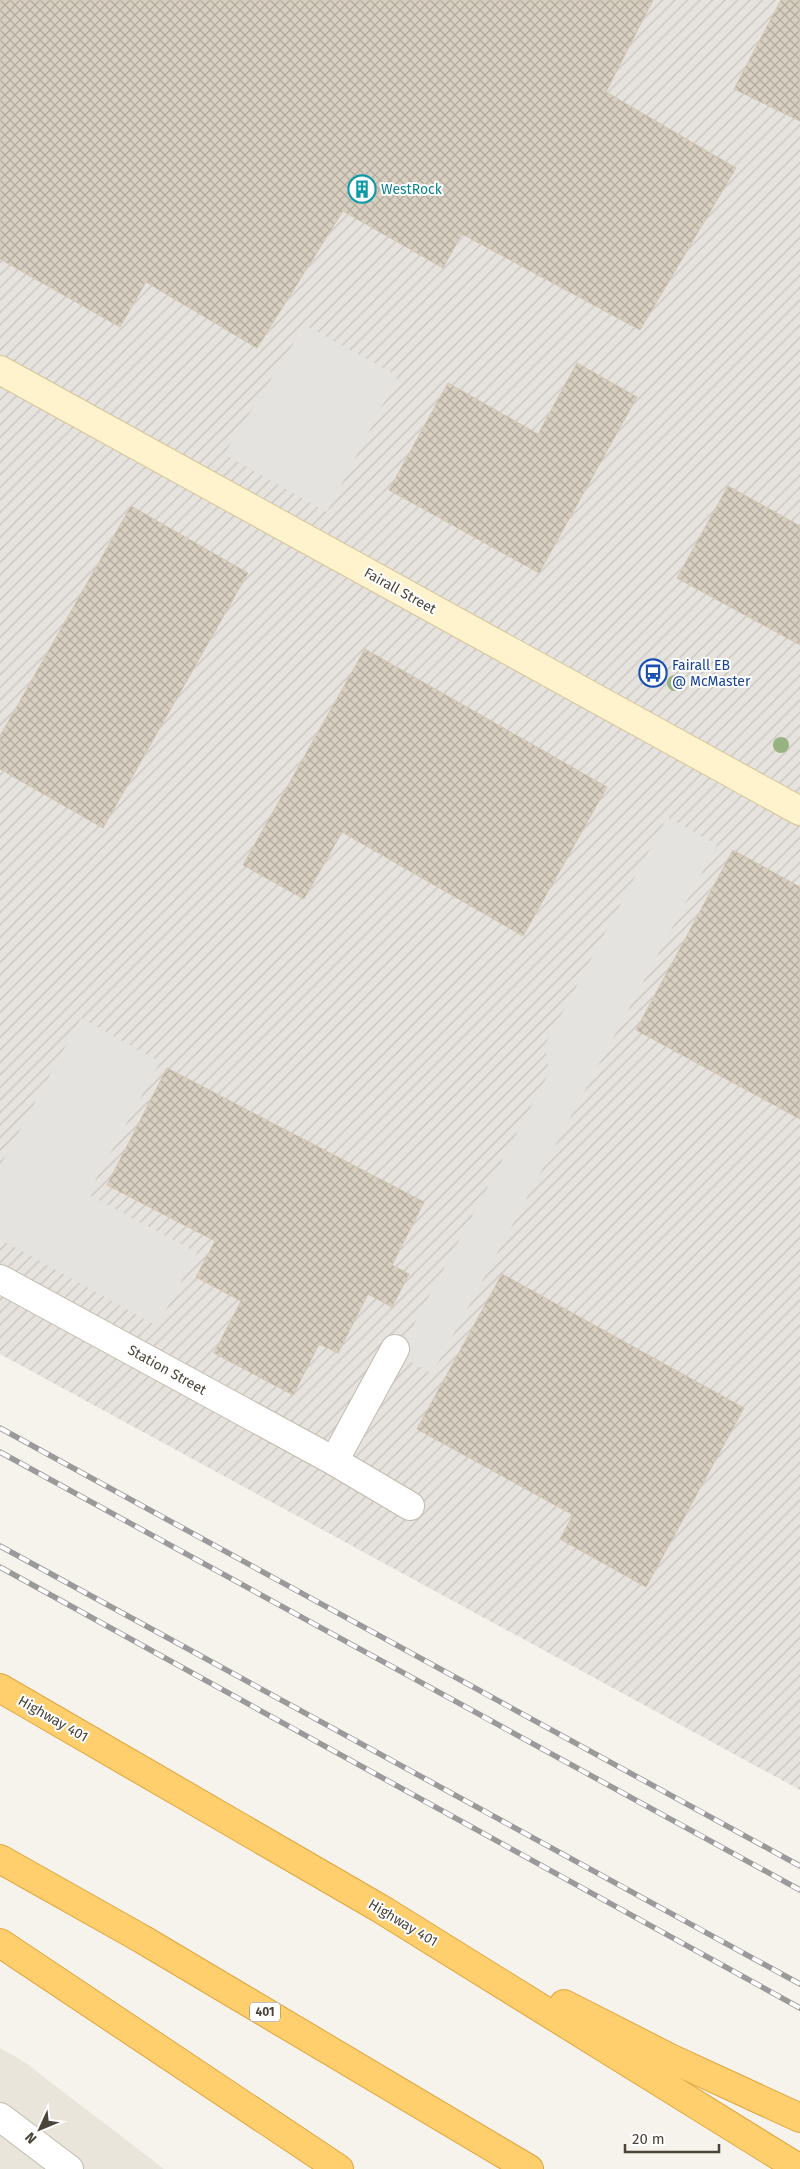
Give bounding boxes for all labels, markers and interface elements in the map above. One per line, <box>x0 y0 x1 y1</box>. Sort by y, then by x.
building icon: WestRock <box>347 174 377 204</box>
place label: WestRock <box>381 181 443 198</box>
street label: Fairall Street <box>361 564 440 618</box>
place label: Fairall EB @ McMaster <box>672 657 751 690</box>
bus stop icon: Fairall EB @ McMaster <box>638 658 668 688</box>
street label: Station Street <box>125 1341 210 1399</box>
street label: Highway 401 <box>15 1692 91 1746</box>
street label: Highway 401 <box>365 1896 441 1950</box>
road number: 401 <box>250 2002 280 2021</box>
north arrow <box>15 2104 65 2154</box>
scale bar <box>625 2122 719 2154</box>
text: N <box>22 2128 40 2147</box>
text: 20 m <box>632 2130 665 2148</box>

